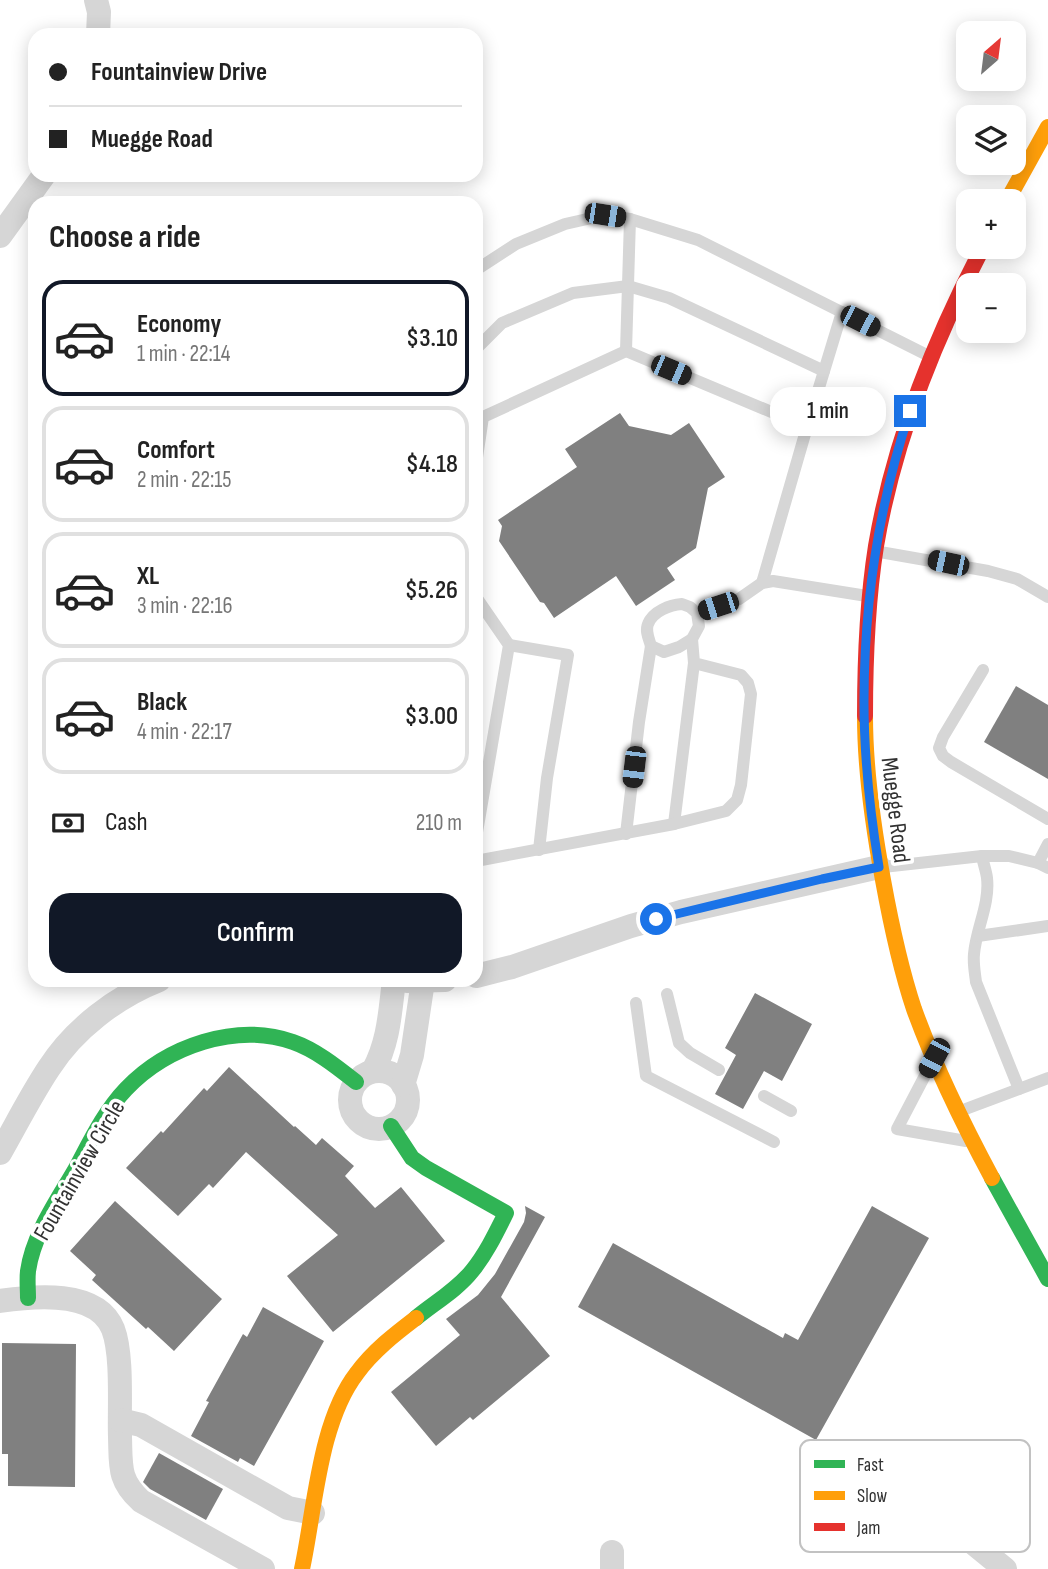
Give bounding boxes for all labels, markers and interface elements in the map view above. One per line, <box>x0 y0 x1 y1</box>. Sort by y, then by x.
north arrow <box>956 21 1026 91</box>
map controls <box>956 21 1026 343</box>
text: Fountainview Drive <box>91 57 267 88</box>
button: layers <box>956 105 1026 175</box>
text: Muegge Road <box>91 124 213 155</box>
button: + <box>956 189 1026 259</box>
car <box>583 201 628 229</box>
text: Choose a ride <box>49 218 201 257</box>
button: − <box>956 273 1026 343</box>
car <box>837 302 884 340</box>
icon: car <box>53 307 116 370</box>
text: Economy <box>137 309 221 340</box>
text: $3.10 <box>406 323 458 354</box>
text: 1 min · 22:14 <box>137 340 230 368</box>
car <box>648 352 695 388</box>
callout: 1 min <box>770 386 886 436</box>
route end <box>894 395 926 427</box>
text: 1 min <box>807 397 849 425</box>
icon: car <box>53 433 116 496</box>
text: Comfort <box>137 435 215 466</box>
text: $4.18 <box>406 449 458 480</box>
text: 2 min · 22:15 <box>137 466 232 494</box>
car <box>926 548 971 578</box>
icon: car <box>53 559 116 622</box>
text: XL <box>137 561 159 592</box>
text: $5.26 <box>405 575 458 606</box>
car <box>695 590 742 622</box>
text: 3 min · 22:16 <box>137 592 233 620</box>
icon: car <box>53 685 116 748</box>
text: Black <box>137 687 187 718</box>
text: $3.00 <box>405 701 458 732</box>
text: 4 min · 22:17 <box>137 718 232 746</box>
car <box>622 745 647 789</box>
street label: Muegge Road <box>875 755 916 865</box>
icon: cash <box>49 804 87 842</box>
text: Cash <box>105 807 148 838</box>
text: 210 m <box>416 809 462 837</box>
button: Confirm <box>49 893 462 973</box>
route start <box>640 903 672 935</box>
car <box>915 1035 954 1081</box>
street label: Fountainview Circle <box>28 1095 131 1246</box>
legend <box>800 1440 1030 1552</box>
text: Fast <box>857 1454 884 1477</box>
text: Slow <box>857 1485 887 1508</box>
text: Jam <box>856 1517 880 1540</box>

